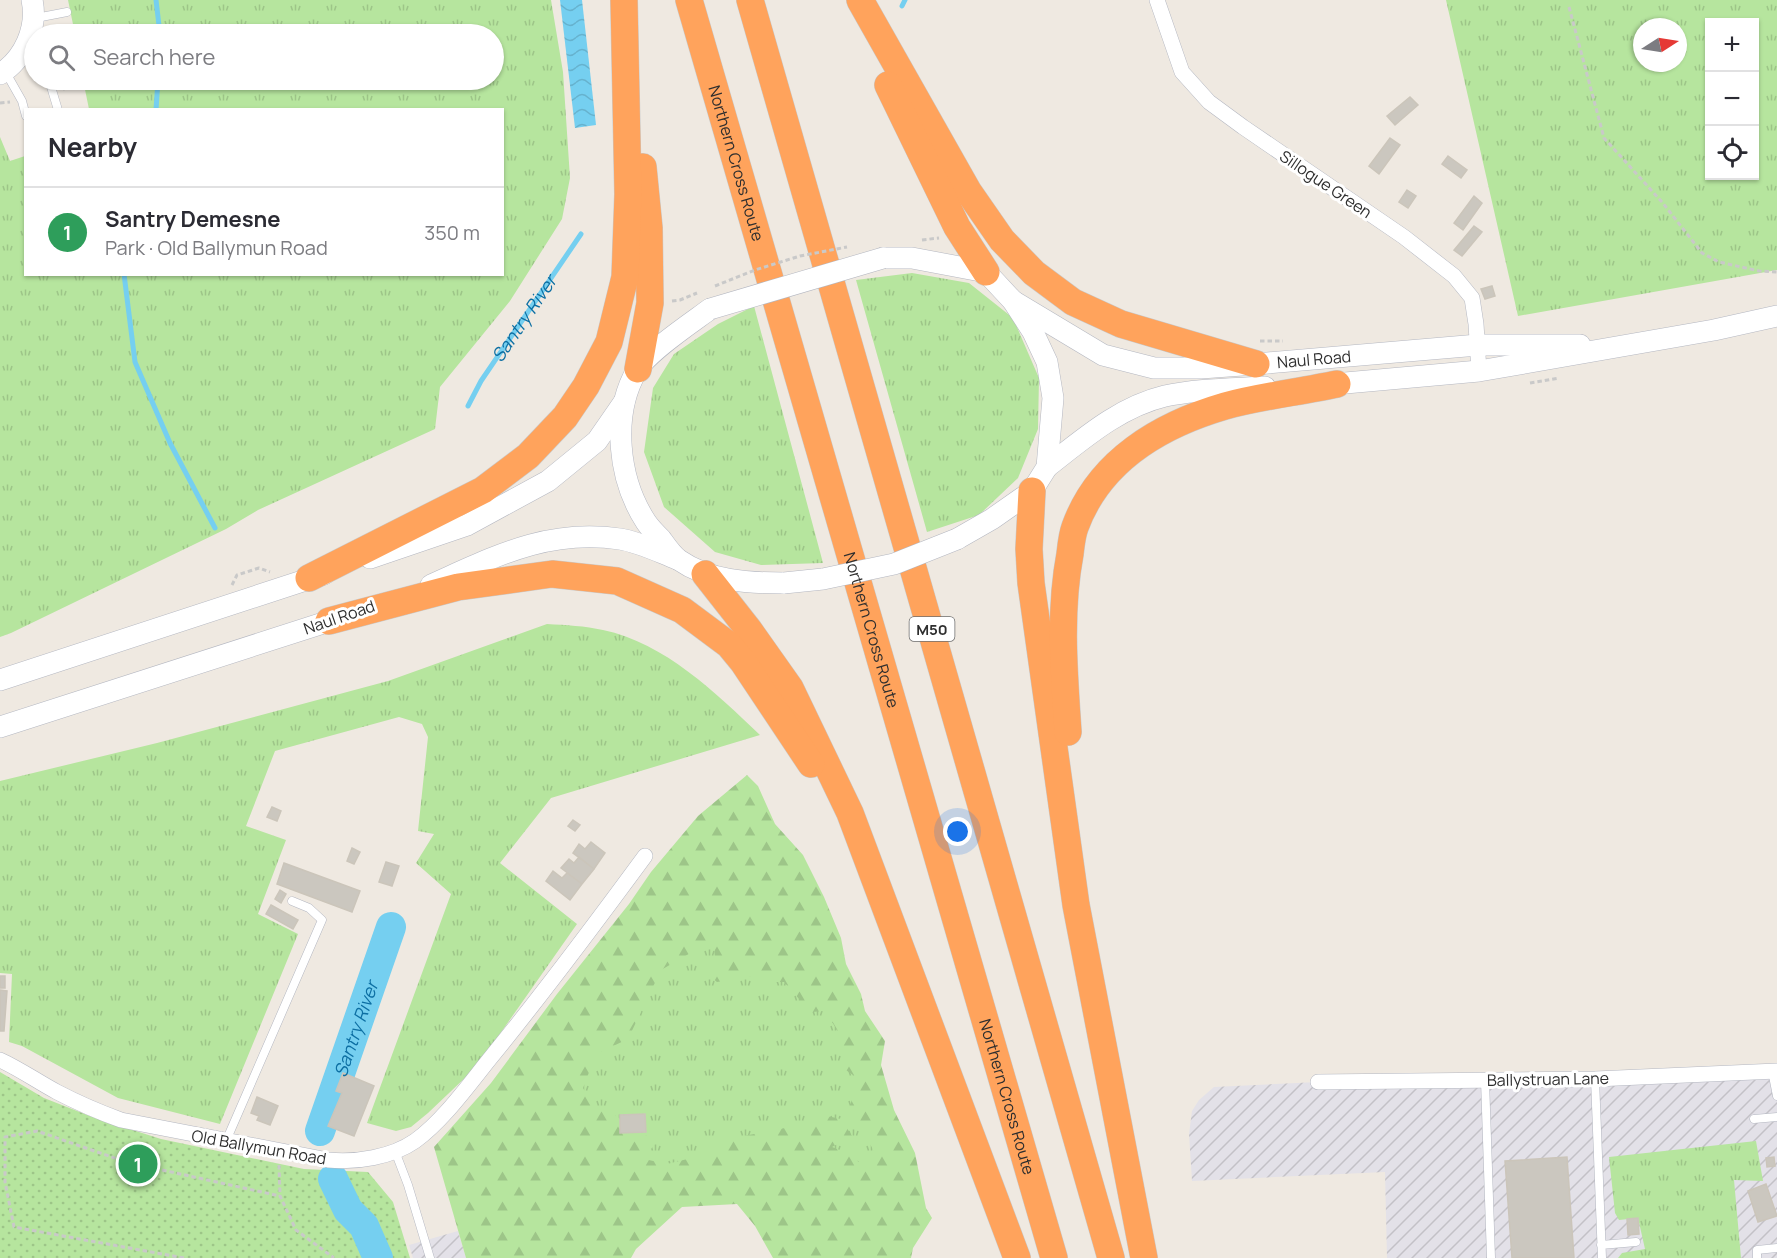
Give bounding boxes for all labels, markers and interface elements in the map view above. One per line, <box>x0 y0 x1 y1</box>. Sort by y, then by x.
north arrow <box>1633 18 1687 72</box>
map controls <box>1705 18 1759 180</box>
button: + <box>1705 18 1759 72</box>
search box <box>24 24 504 90</box>
icon: search <box>45 41 78 74</box>
text: Search here <box>93 42 215 72</box>
button: − <box>1705 72 1759 126</box>
street label: Northern Cross Route <box>703 83 769 244</box>
button: locate <box>1705 126 1759 180</box>
text: Nearby <box>48 129 137 165</box>
street label: Sillogue Green <box>1276 145 1376 223</box>
text: Santry Demesne <box>105 204 280 234</box>
text: 1 <box>63 219 72 246</box>
text: 350 m <box>424 219 480 246</box>
text: Park · Old Ballymun Road <box>105 234 328 261</box>
water label: Santry River <box>486 268 563 366</box>
street label: Naul Road <box>1276 345 1352 373</box>
street label: Northern Cross Route <box>839 550 905 710</box>
street label: Naul Road <box>300 595 378 639</box>
road number: M50 <box>910 617 954 641</box>
your location <box>943 817 972 846</box>
water label: Santry River <box>328 976 384 1080</box>
street label: Northern Cross Route <box>974 1016 1040 1177</box>
street label: Ballystruan Lane <box>1487 1067 1609 1091</box>
street label: Old Ballymun Road <box>190 1124 328 1170</box>
pin: 1 <box>118 1142 158 1186</box>

